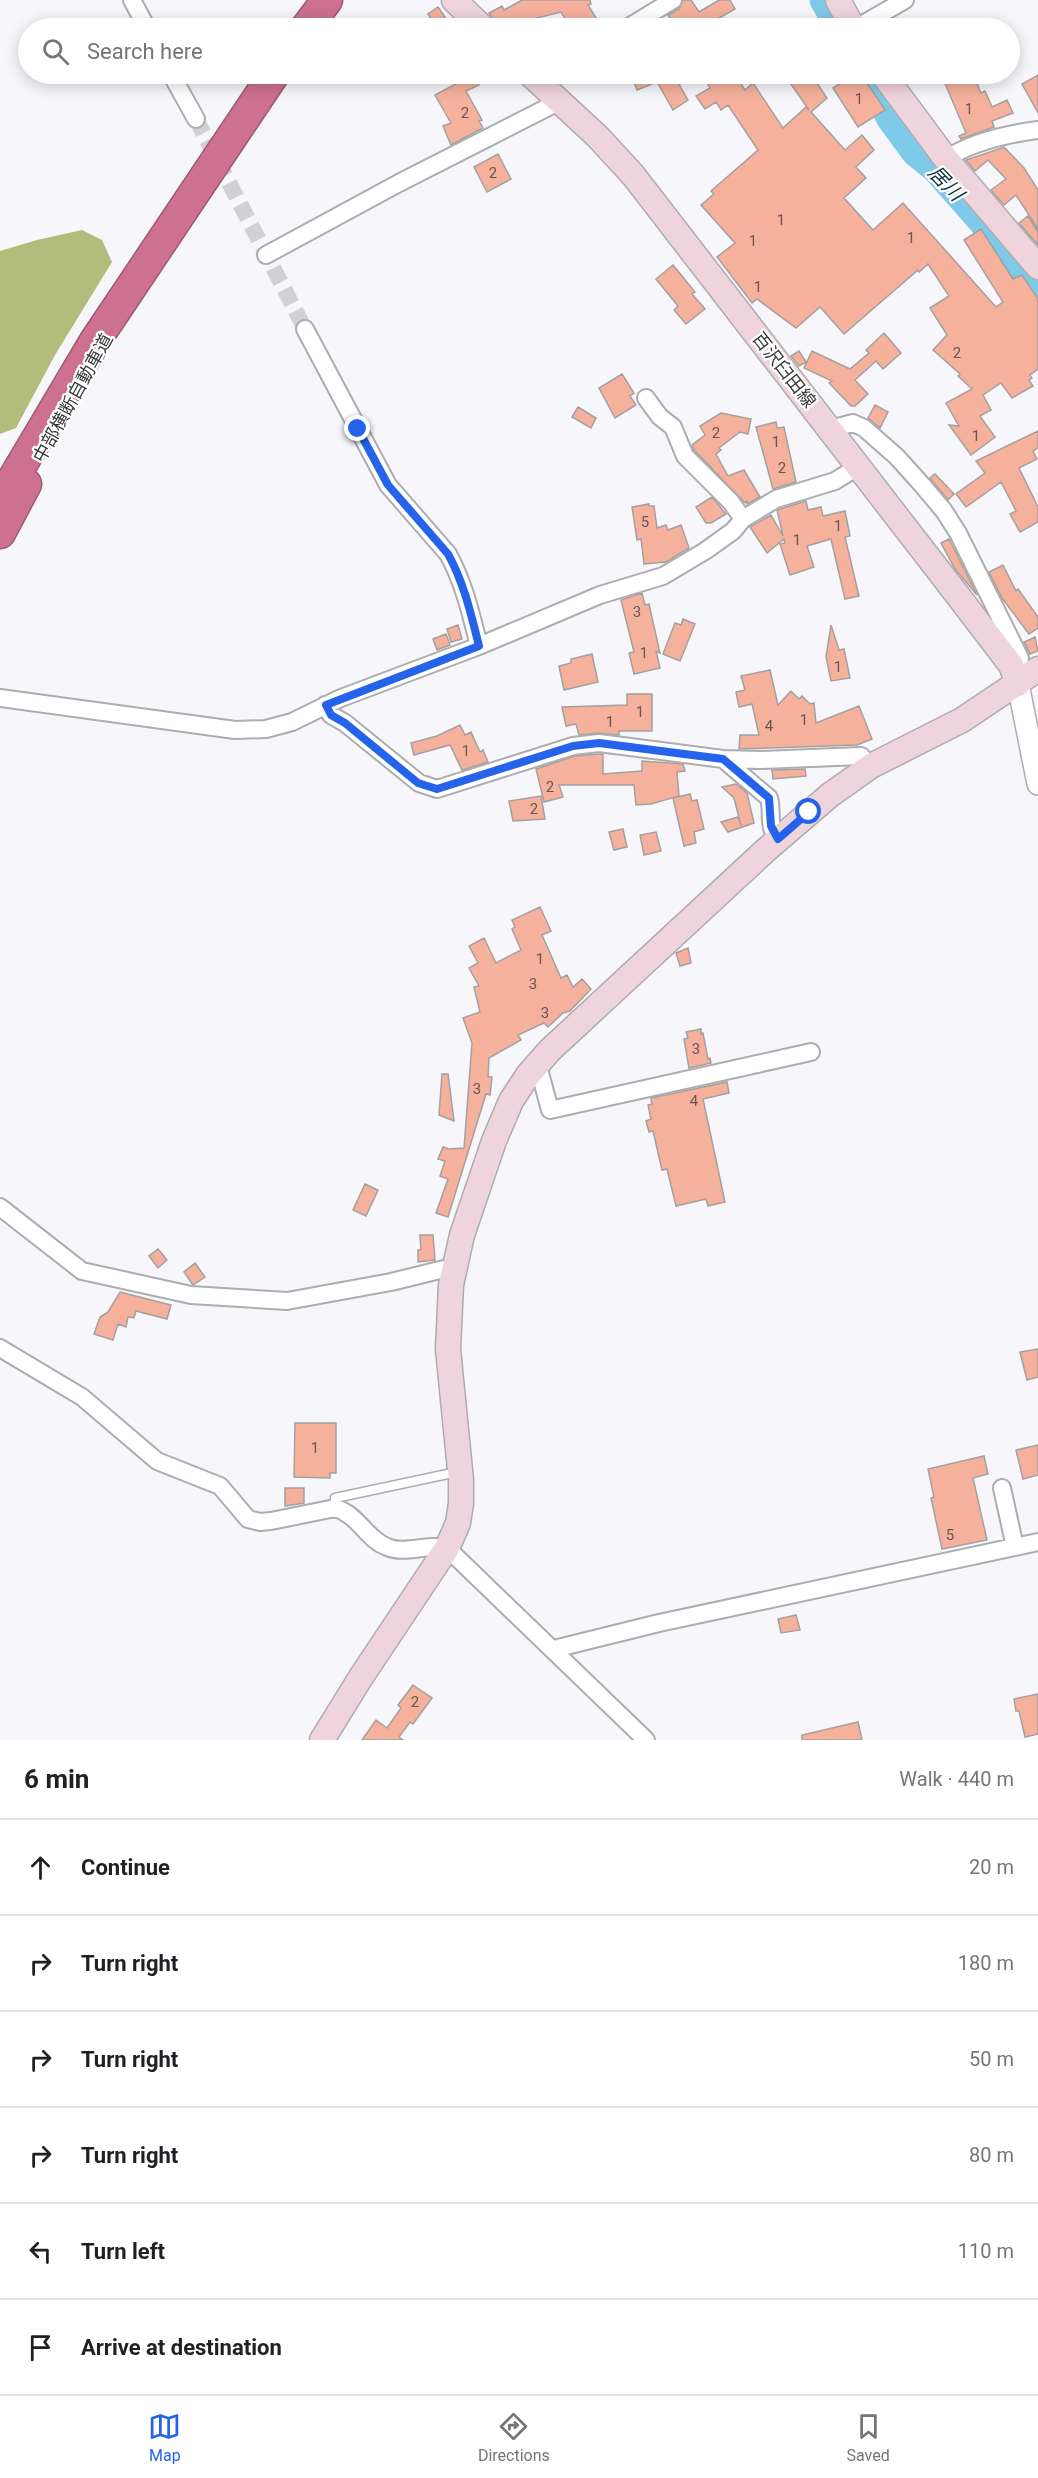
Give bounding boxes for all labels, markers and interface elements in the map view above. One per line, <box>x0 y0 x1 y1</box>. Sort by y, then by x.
search box <box>18 18 1020 84</box>
icon: search <box>39 35 72 68</box>
text: Search here <box>87 39 203 64</box>
house number: 1 <box>855 90 863 108</box>
house number: 1 <box>965 100 973 118</box>
house number: 2 <box>461 104 469 122</box>
water label: 居川 <box>923 160 970 207</box>
house number: 2 <box>489 164 497 182</box>
house number: 1 <box>777 211 785 229</box>
house number: 1 <box>907 229 915 247</box>
house number: 1 <box>749 232 757 250</box>
house number: 1 <box>754 278 762 296</box>
street label: 百沢臼田線 <box>748 328 820 412</box>
street label: 中部横断自動車道 <box>28 330 117 466</box>
house number: 2 <box>953 344 961 362</box>
route end <box>344 415 370 441</box>
house number: 2 <box>712 424 720 442</box>
house number: 1 <box>972 427 980 445</box>
house number: 1 <box>772 433 780 451</box>
house number: 2 <box>778 459 786 477</box>
house number: 5 <box>641 513 649 531</box>
house number: 1 <box>834 517 842 535</box>
house number: 1 <box>793 531 801 549</box>
house number: 3 <box>633 603 641 621</box>
house number: 1 <box>640 644 648 662</box>
house number: 1 <box>834 658 842 676</box>
house number: 1 <box>636 703 644 721</box>
house number: 1 <box>800 711 808 729</box>
house number: 1 <box>606 713 614 731</box>
house number: 4 <box>765 717 774 735</box>
house number: 1 <box>462 742 470 760</box>
house number: 2 <box>546 778 554 796</box>
route start <box>795 798 821 824</box>
house number: 2 <box>530 800 538 818</box>
house number: 1 <box>536 950 544 968</box>
house number: 3 <box>529 975 537 993</box>
house number: 3 <box>541 1004 549 1022</box>
house number: 3 <box>692 1040 700 1058</box>
house number: 3 <box>473 1080 481 1098</box>
house number: 4 <box>690 1092 699 1110</box>
house number: 1 <box>311 1439 319 1457</box>
house number: 5 <box>946 1526 954 1544</box>
house number: 2 <box>411 1693 419 1711</box>
text: 6 min <box>24 1764 89 1794</box>
text: Walk · 440 m <box>899 1767 1014 1791</box>
icon: ahead <box>24 1851 57 1884</box>
text: Continue <box>81 1855 170 1880</box>
text: 20 m <box>969 1855 1014 1879</box>
icon: right <box>24 1947 57 1980</box>
text: Turn right <box>81 1951 178 1976</box>
text: 180 m <box>958 1951 1014 1975</box>
icon: right <box>24 2043 57 2076</box>
text: Turn right <box>81 2047 178 2072</box>
text: 50 m <box>969 2047 1014 2071</box>
icon: right <box>24 2139 57 2172</box>
text: Turn right <box>81 2143 178 2168</box>
text: 80 m <box>969 2143 1014 2167</box>
icon: left <box>24 2235 57 2268</box>
text: Turn left <box>81 2239 165 2264</box>
text: 110 m <box>958 2239 1014 2263</box>
icon: arrive <box>24 2331 57 2364</box>
text: Arrive at destination <box>81 2335 282 2360</box>
tab: Map <box>148 2410 181 2465</box>
tab: Directions <box>478 2410 550 2465</box>
tab: Saved <box>846 2410 890 2465</box>

